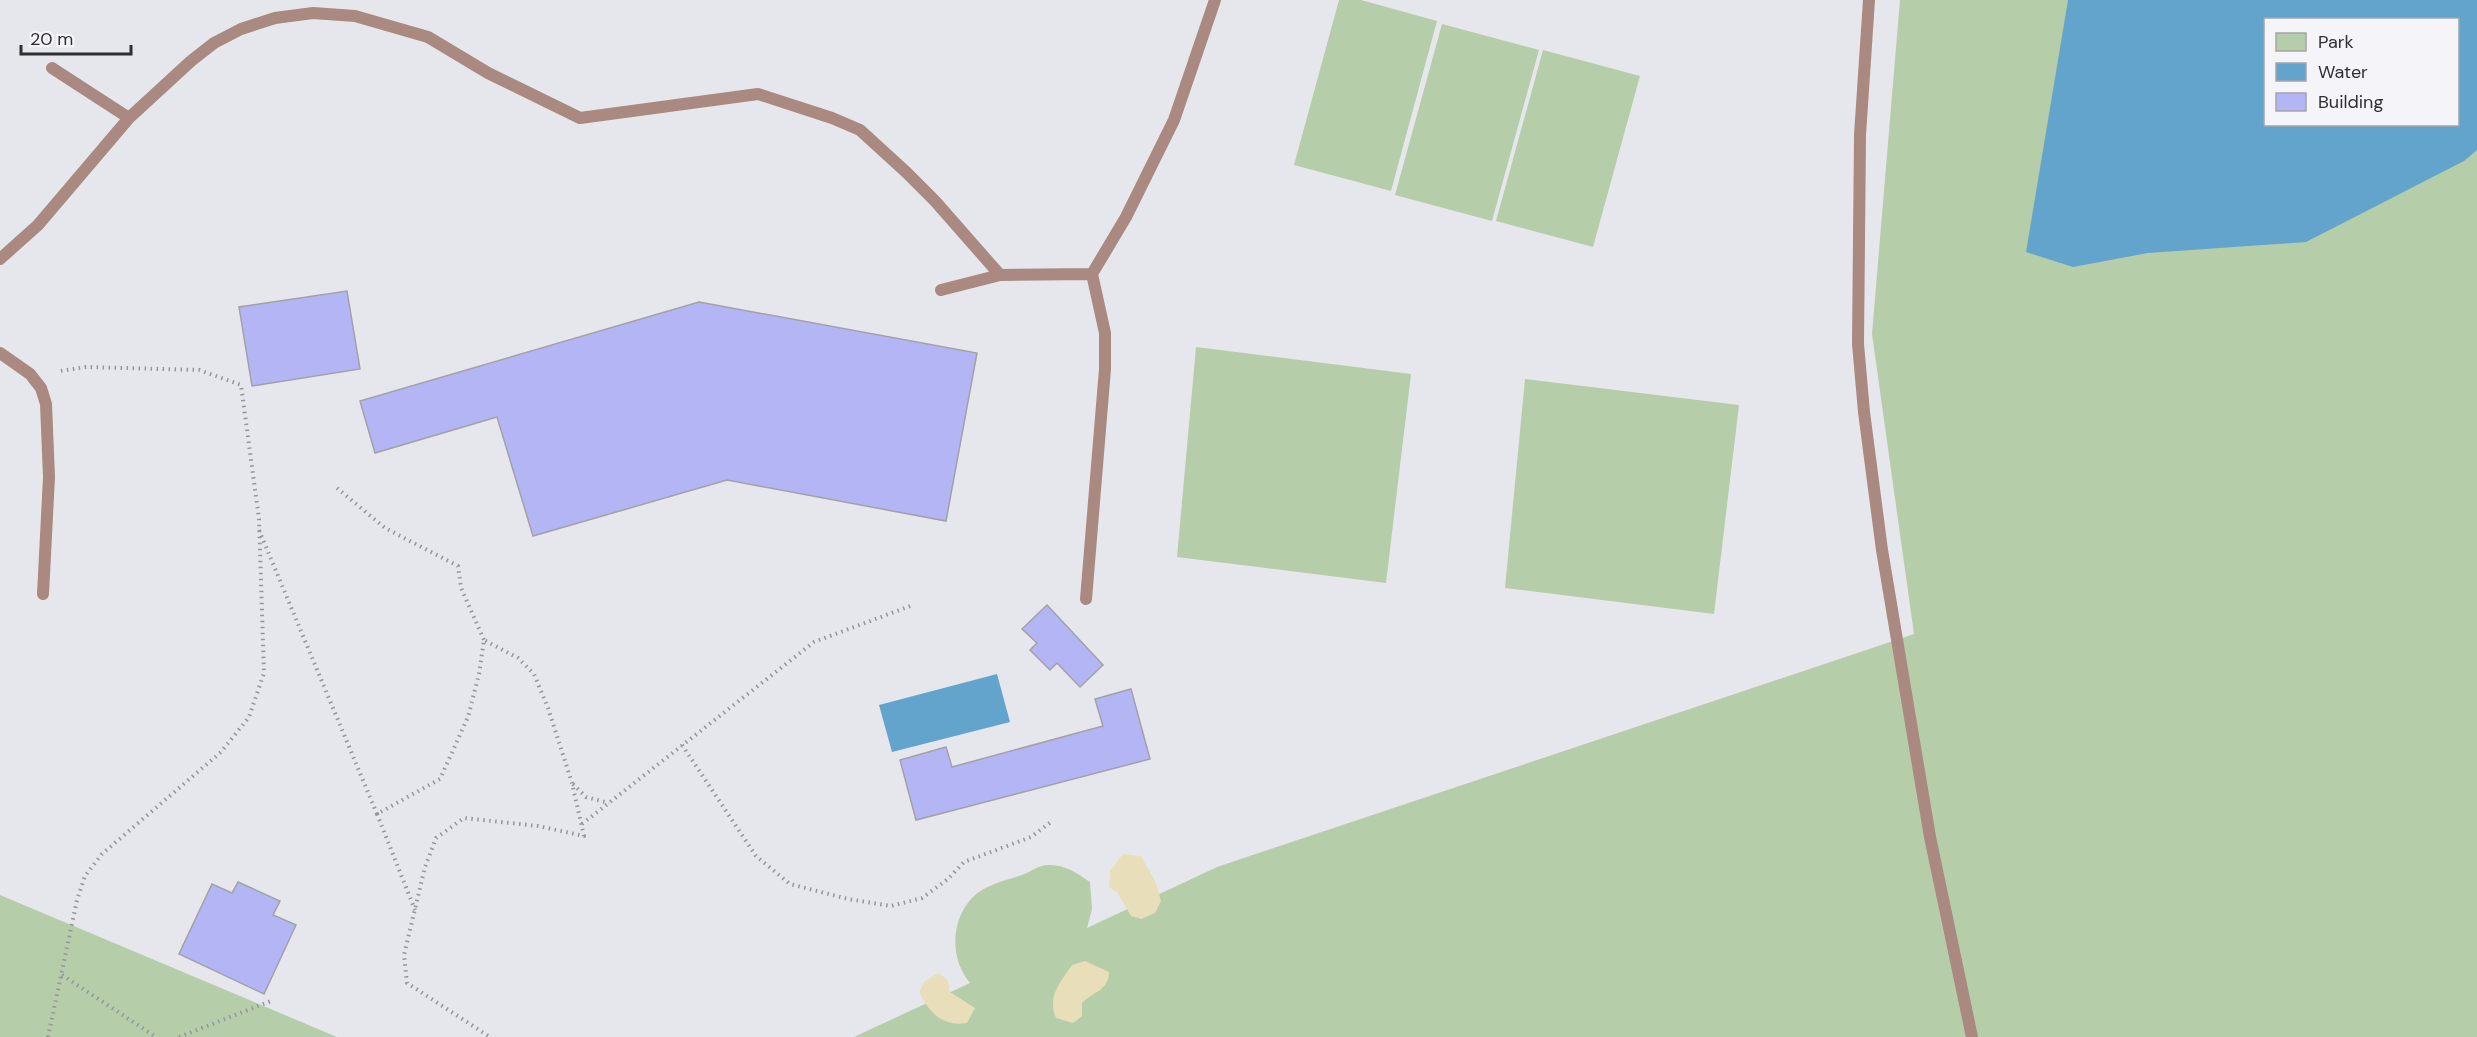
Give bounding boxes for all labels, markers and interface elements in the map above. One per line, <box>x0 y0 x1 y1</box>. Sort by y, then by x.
scale bar <box>21 18 130 56</box>
legend <box>2264 18 2459 126</box>
text: 20 m <box>30 27 73 51</box>
text: Park <box>2318 30 2354 54</box>
text: Water <box>2318 60 2368 84</box>
text: Building <box>2318 90 2383 114</box>

